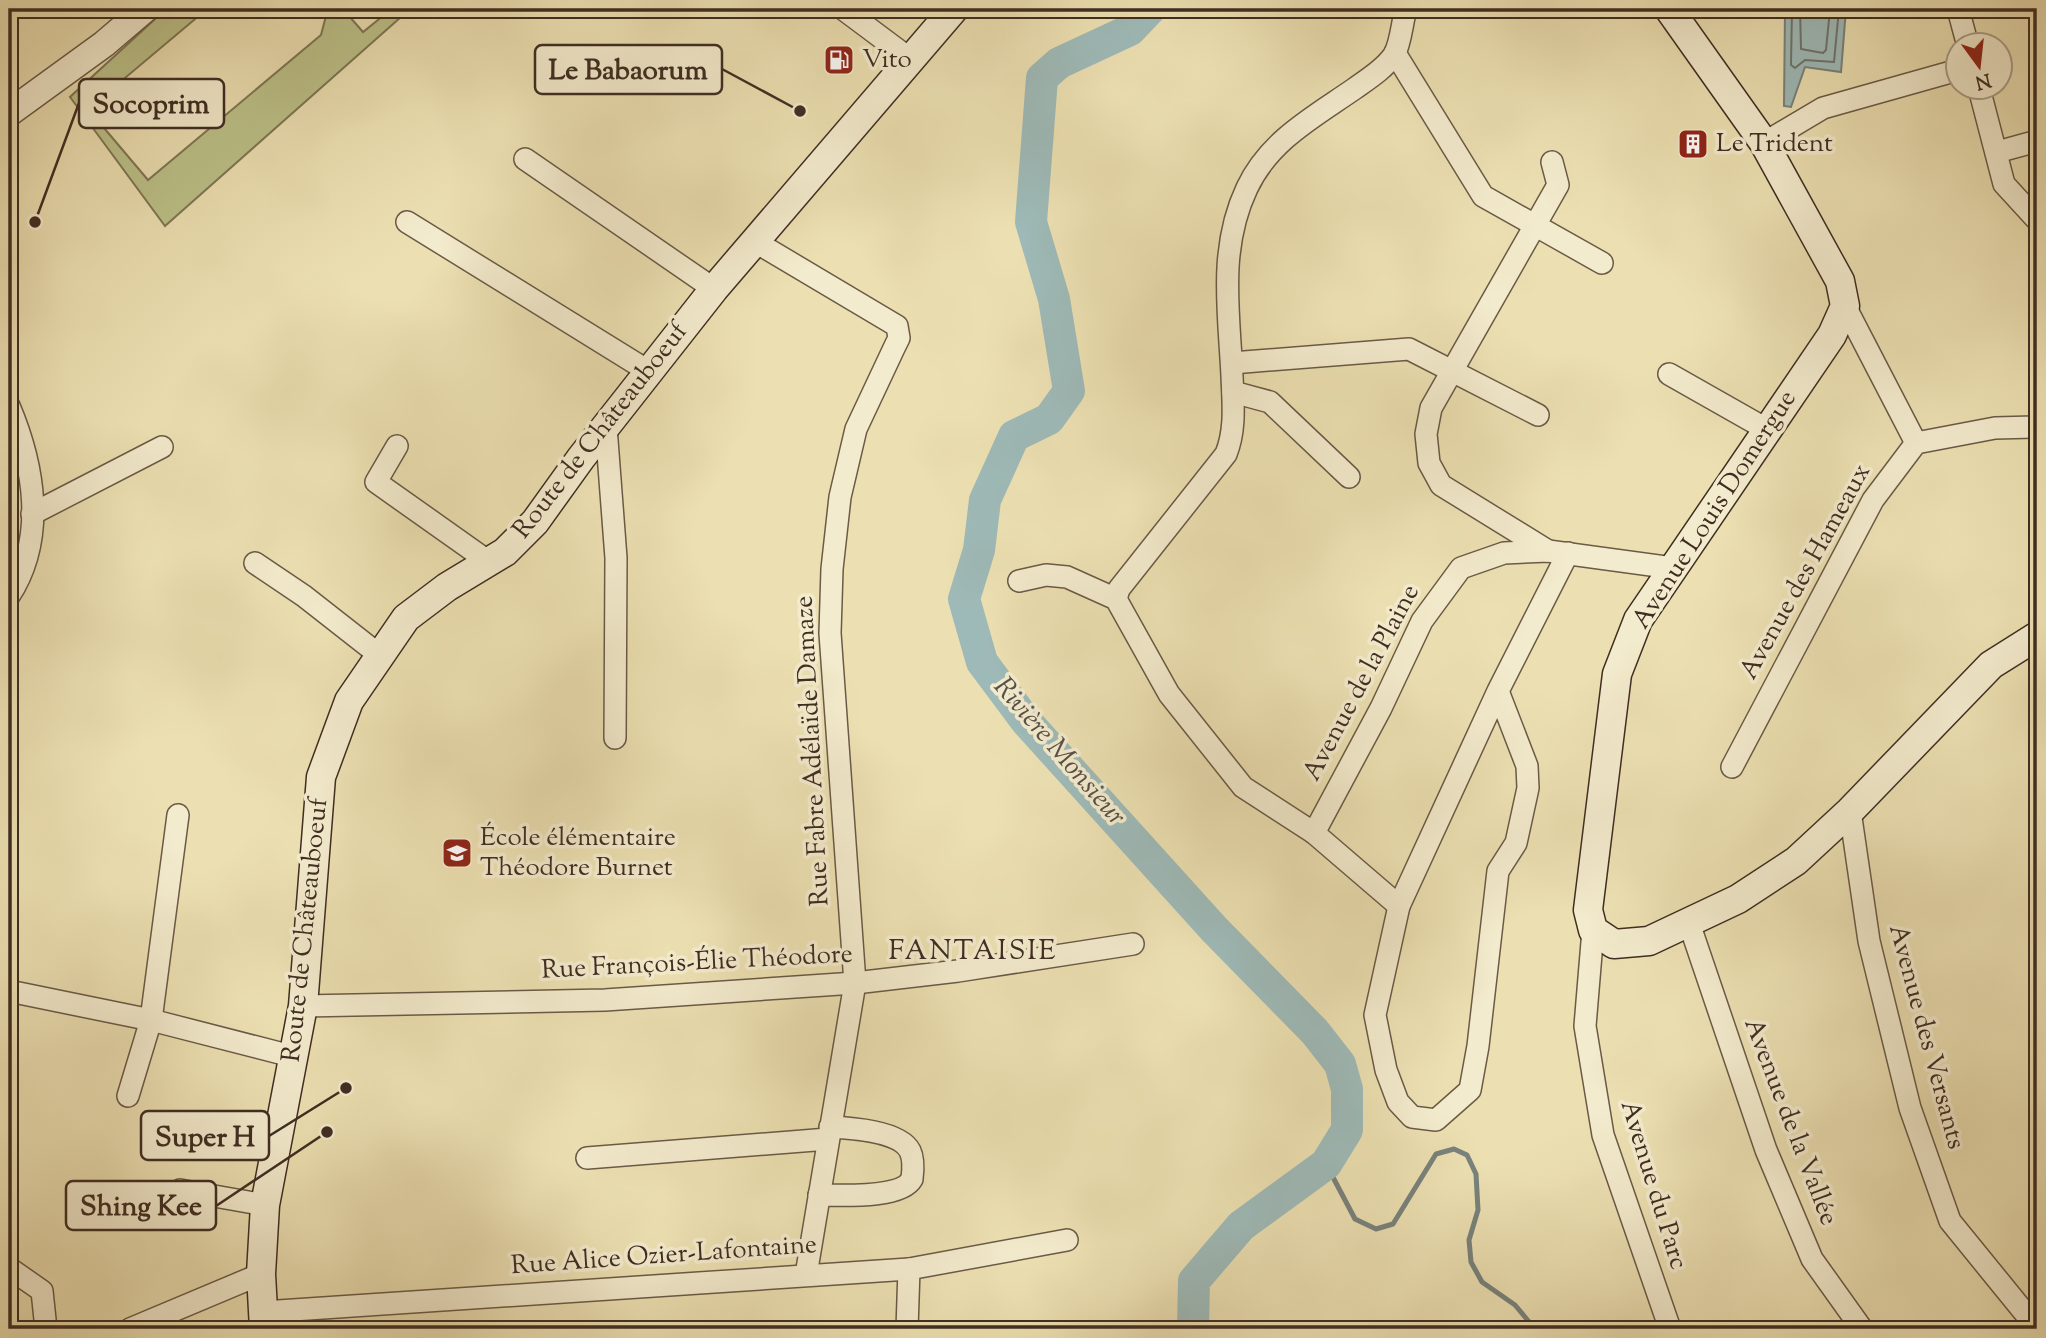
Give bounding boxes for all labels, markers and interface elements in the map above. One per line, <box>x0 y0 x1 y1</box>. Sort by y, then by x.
north arrow <box>1944 32 2014 102</box>
place label: Vito <box>862 42 912 79</box>
fuel station icon: Vito <box>822 43 856 77</box>
callout: Le Babaorum <box>535 45 722 94</box>
text: Le Babaorum <box>548 52 708 92</box>
text: N <box>1972 65 1994 95</box>
callout: Socoprim <box>79 79 224 128</box>
text: Socoprim <box>93 86 210 126</box>
place label: Le Trident <box>1716 126 1833 163</box>
building icon: Le Trident <box>1676 127 1710 161</box>
street label: Route de Châteauboeuf <box>505 314 698 547</box>
street label: Avenue Louis Domergue <box>1624 383 1806 637</box>
street label: Avenue des Hameaux <box>1731 457 1881 687</box>
street label: Avenue de la Plaine <box>1295 578 1429 788</box>
street label: Rue Fabre Adélaïde Damaze <box>786 595 840 907</box>
water label: Rivière Monsieur <box>983 669 1135 835</box>
street label: Route de Châteauboeuf <box>274 795 338 1064</box>
place label: École élémentaire Théodore Burnet <box>480 820 676 887</box>
school or university icon: École élémentaire Théodore Burnet <box>440 836 474 870</box>
street label: Avenue des Versants <box>1878 920 1974 1154</box>
district label: FANTAISIE <box>889 932 1057 972</box>
street label: Rue François-Élie Théodore <box>540 936 854 990</box>
street label: Avenue de la Vallée <box>1733 1013 1847 1231</box>
street label: Avenue du Parc <box>1610 1096 1696 1274</box>
callout: Super H <box>141 1111 269 1160</box>
text: Super H <box>155 1119 256 1159</box>
callout: Shing Kee <box>66 1181 216 1230</box>
text: Shing Kee <box>80 1188 202 1228</box>
street label: Rue Alice Ozier-Lafontaine <box>510 1227 818 1285</box>

